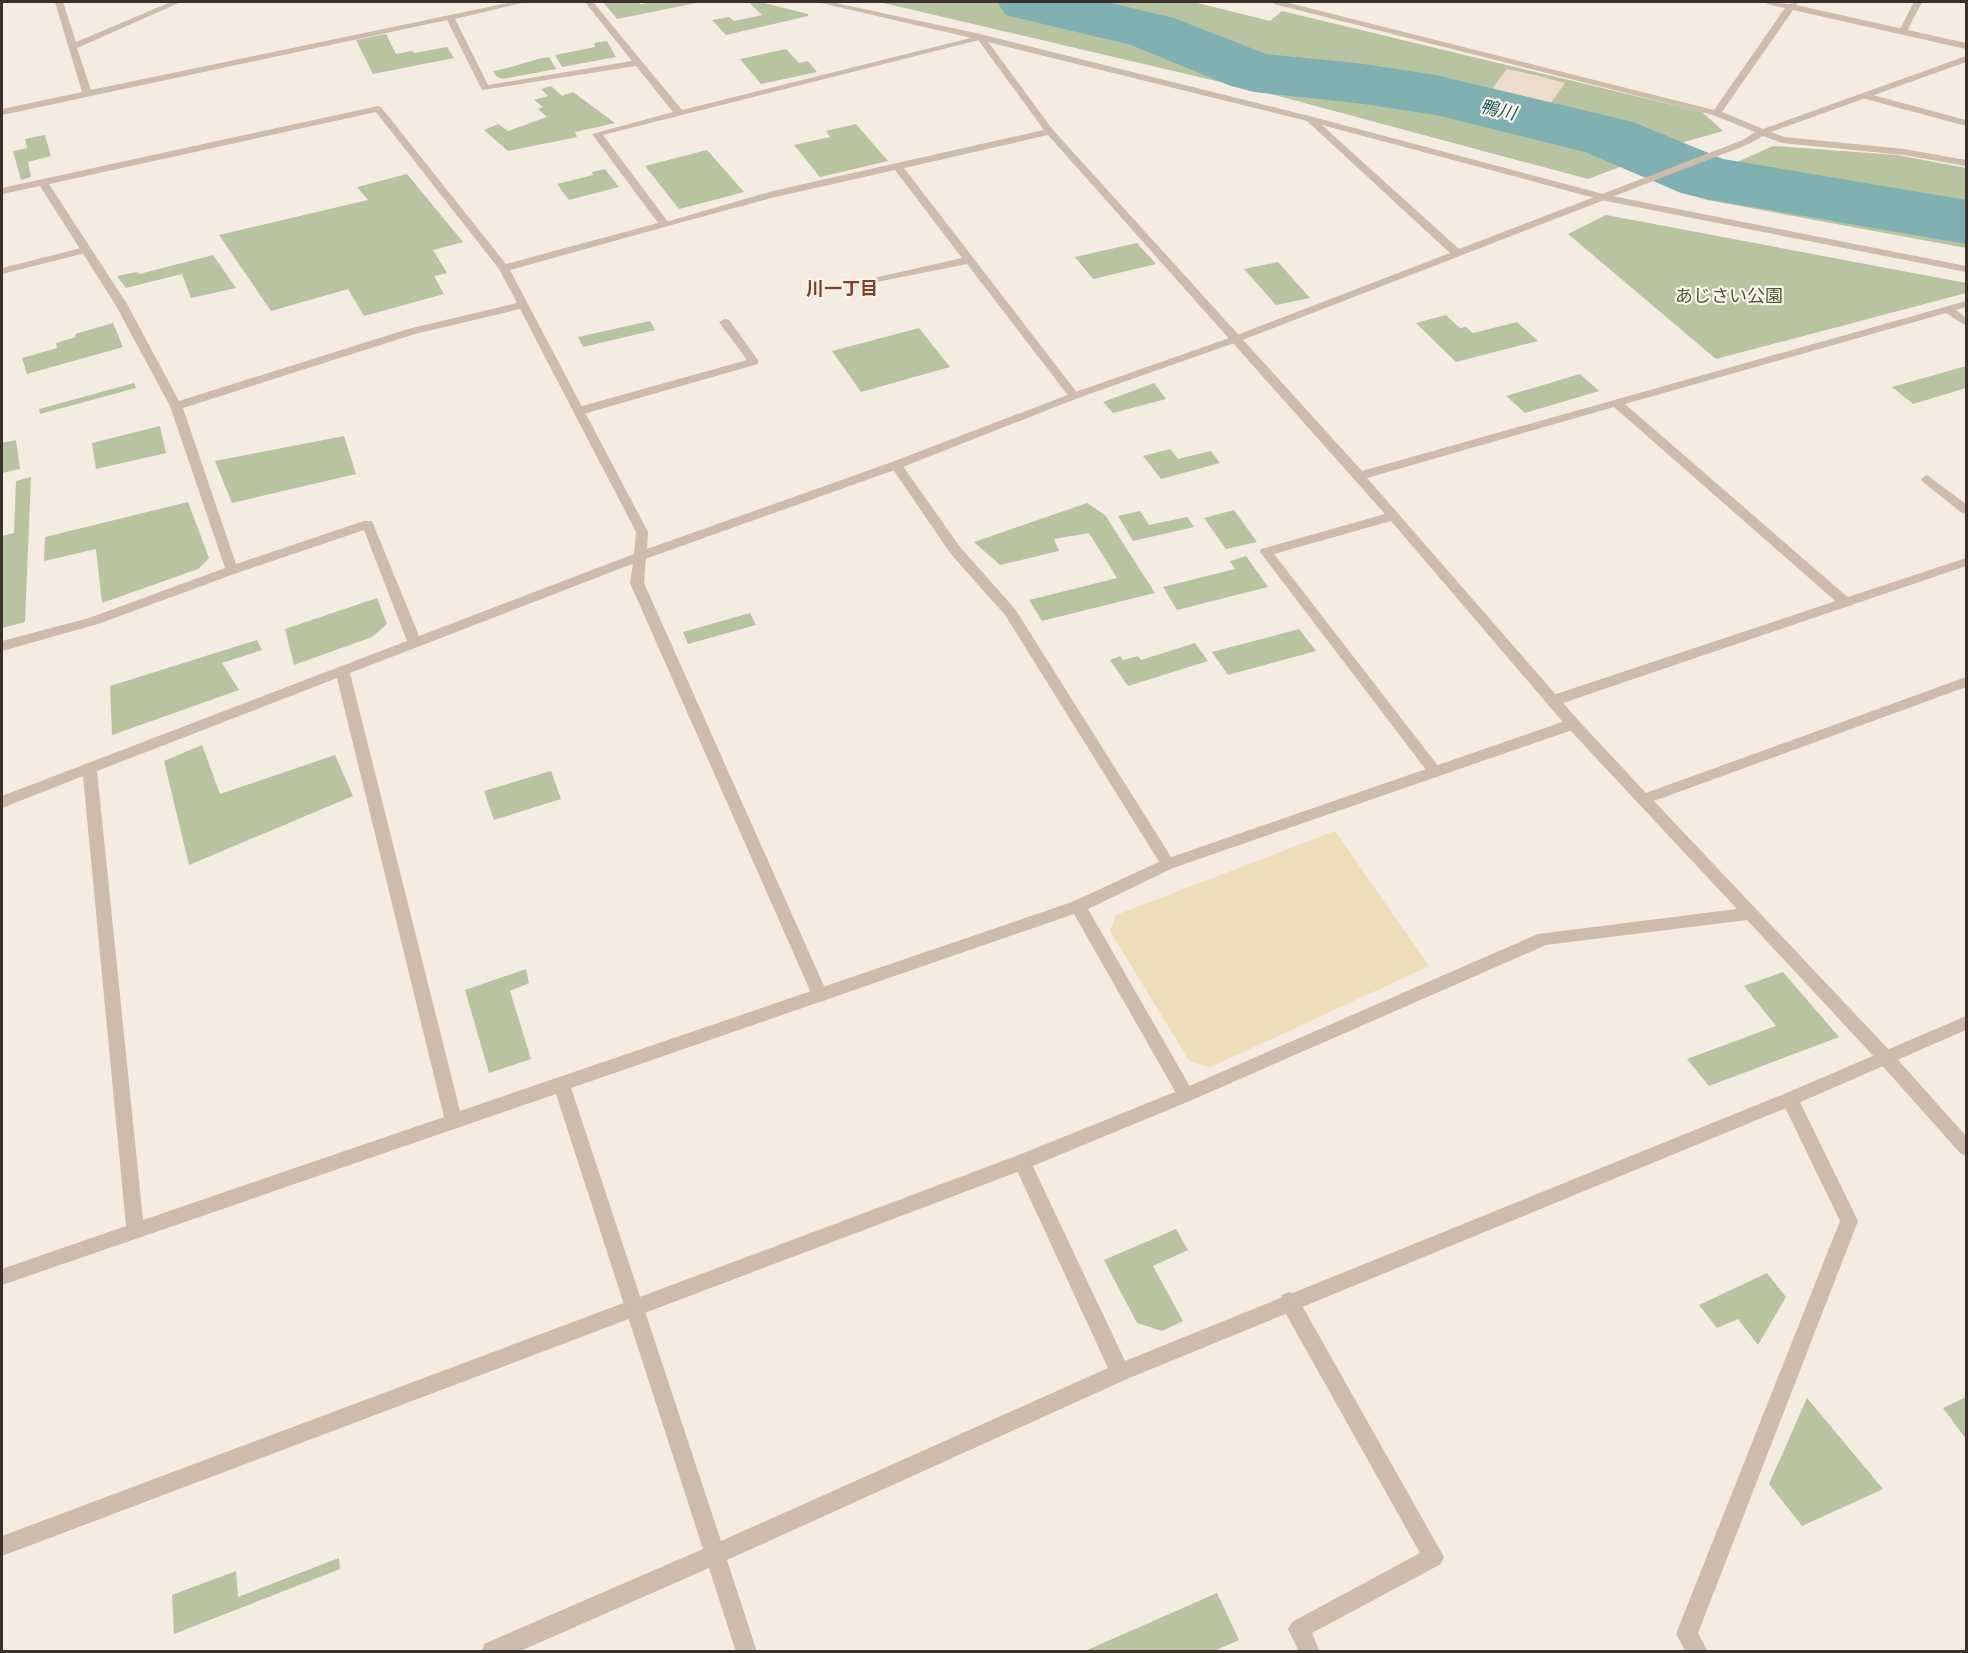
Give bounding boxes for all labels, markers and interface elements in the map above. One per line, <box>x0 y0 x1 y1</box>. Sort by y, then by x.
water label: 鴨川 <box>1478 95 1520 124</box>
district label: 川一丁目 <box>806 278 878 299</box>
park label: あじさい公園 <box>1675 285 1783 306</box>

